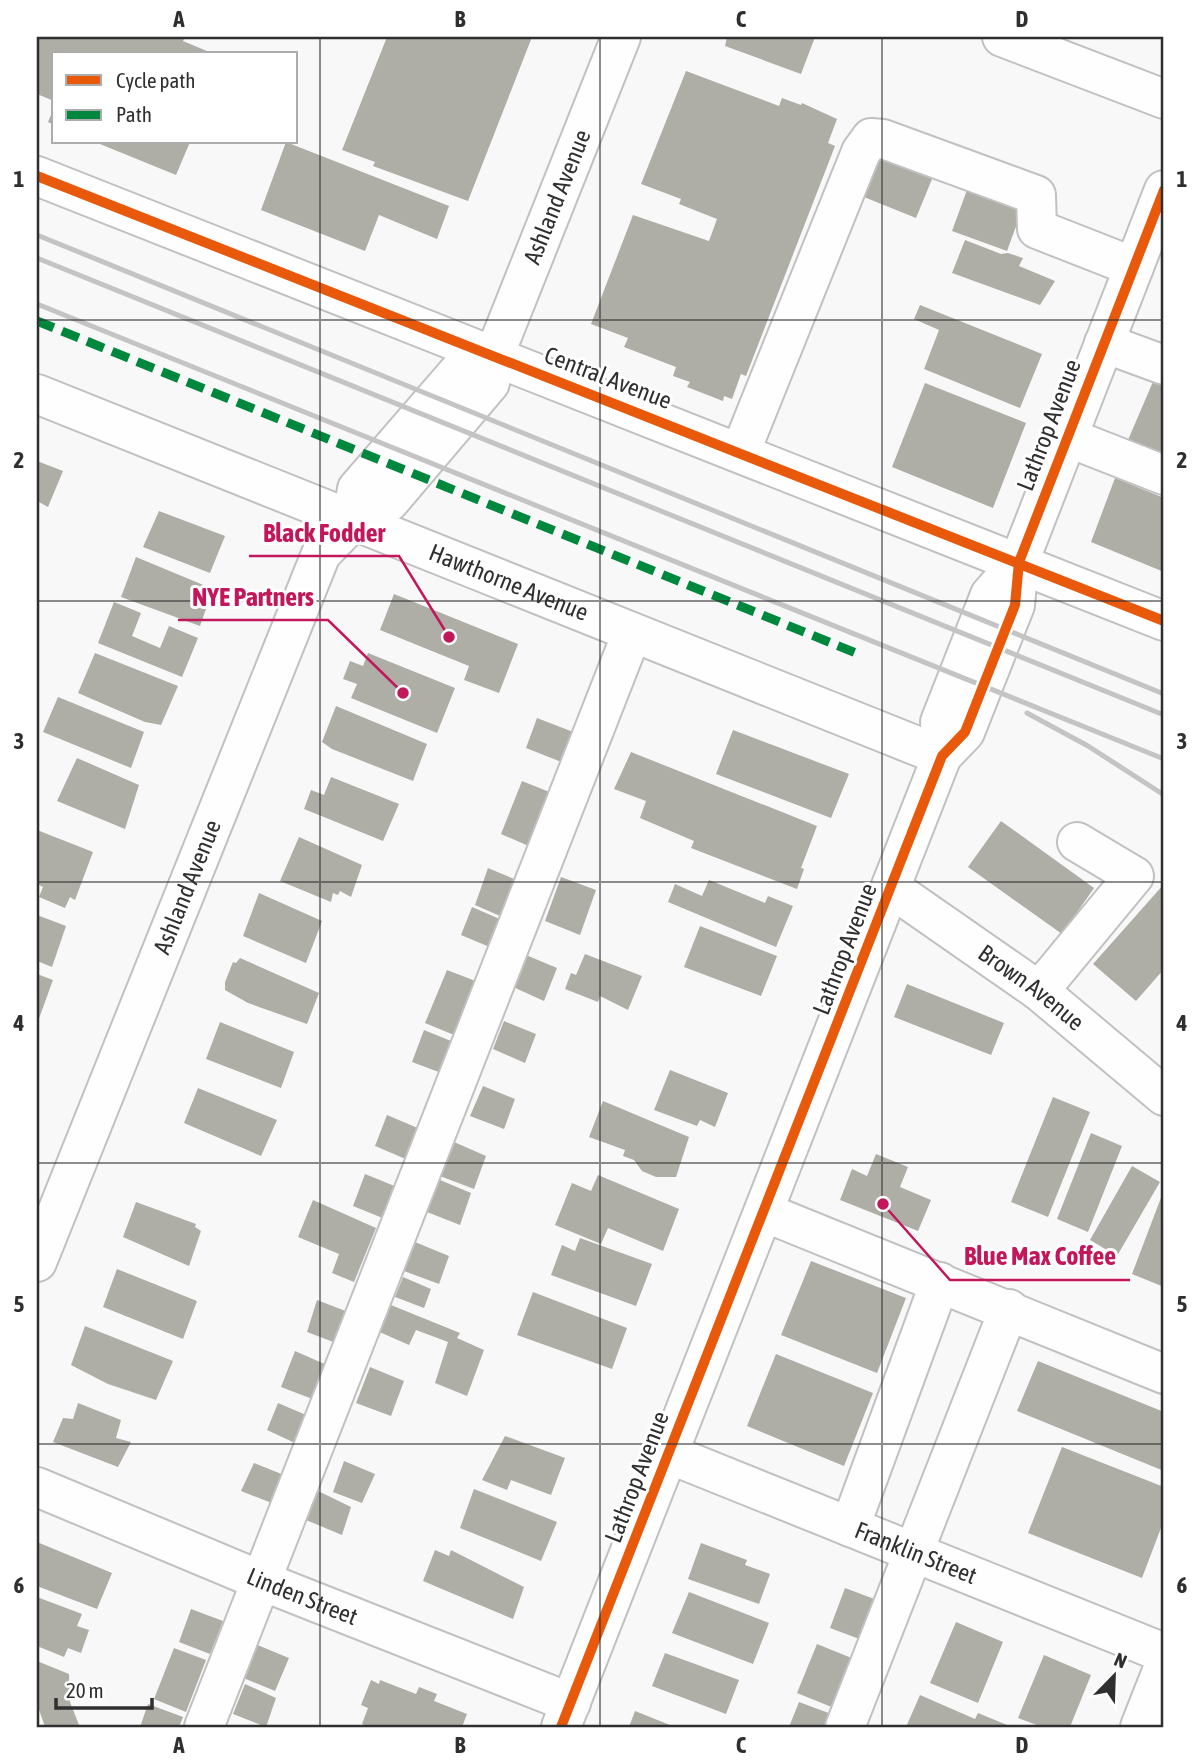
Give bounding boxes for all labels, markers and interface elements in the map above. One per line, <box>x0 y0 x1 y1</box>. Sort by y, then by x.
text: A <box>172 6 185 32</box>
text: B <box>455 6 466 32</box>
text: C <box>736 6 747 32</box>
text: D <box>1016 6 1029 32</box>
legend <box>52 52 298 144</box>
text: Cycle path <box>116 68 195 92</box>
text: Path <box>116 102 152 126</box>
street label: Ashland Avenue <box>518 126 596 268</box>
text: 1 <box>14 166 25 192</box>
text: 1 <box>1177 166 1188 192</box>
street label: Central Avenue <box>541 341 676 414</box>
street label: Lathrop Avenue <box>1011 355 1086 494</box>
text: 2 <box>14 447 24 473</box>
text: 2 <box>1177 447 1187 473</box>
callout: Black Fodder <box>249 509 399 556</box>
text: Black Fodder <box>263 518 386 548</box>
street label: Hawthorne Avenue <box>426 538 592 626</box>
callout: NYE Partners <box>178 573 328 620</box>
text: NYE Partners <box>192 582 314 612</box>
text: 3 <box>14 728 24 754</box>
text: 3 <box>1177 728 1187 754</box>
street label: Ashland Avenue <box>148 816 226 958</box>
street label: Lathrop Avenue <box>807 879 882 1018</box>
street label: Brown Avenue <box>973 939 1090 1036</box>
text: 4 <box>13 1010 25 1036</box>
text: 4 <box>1176 1010 1188 1036</box>
callout: Blue Max Coffee <box>950 1233 1130 1280</box>
text: Blue Max Coffee <box>964 1241 1116 1271</box>
text: 5 <box>14 1291 25 1317</box>
text: 5 <box>1177 1291 1188 1317</box>
street label: Lathrop Avenue <box>599 1407 674 1546</box>
street label: Franklin Street <box>851 1516 981 1589</box>
street label: Linden Street <box>243 1562 361 1630</box>
text: 6 <box>14 1572 25 1598</box>
text: 6 <box>1177 1572 1188 1598</box>
north arrow <box>1078 1642 1148 1712</box>
text: N <box>1111 1648 1130 1673</box>
scale bar <box>56 1666 152 1710</box>
text: 20 m <box>66 1678 104 1702</box>
text: A <box>172 1732 185 1758</box>
text: B <box>455 1732 466 1758</box>
text: C <box>736 1732 747 1758</box>
text: D <box>1016 1732 1029 1758</box>

